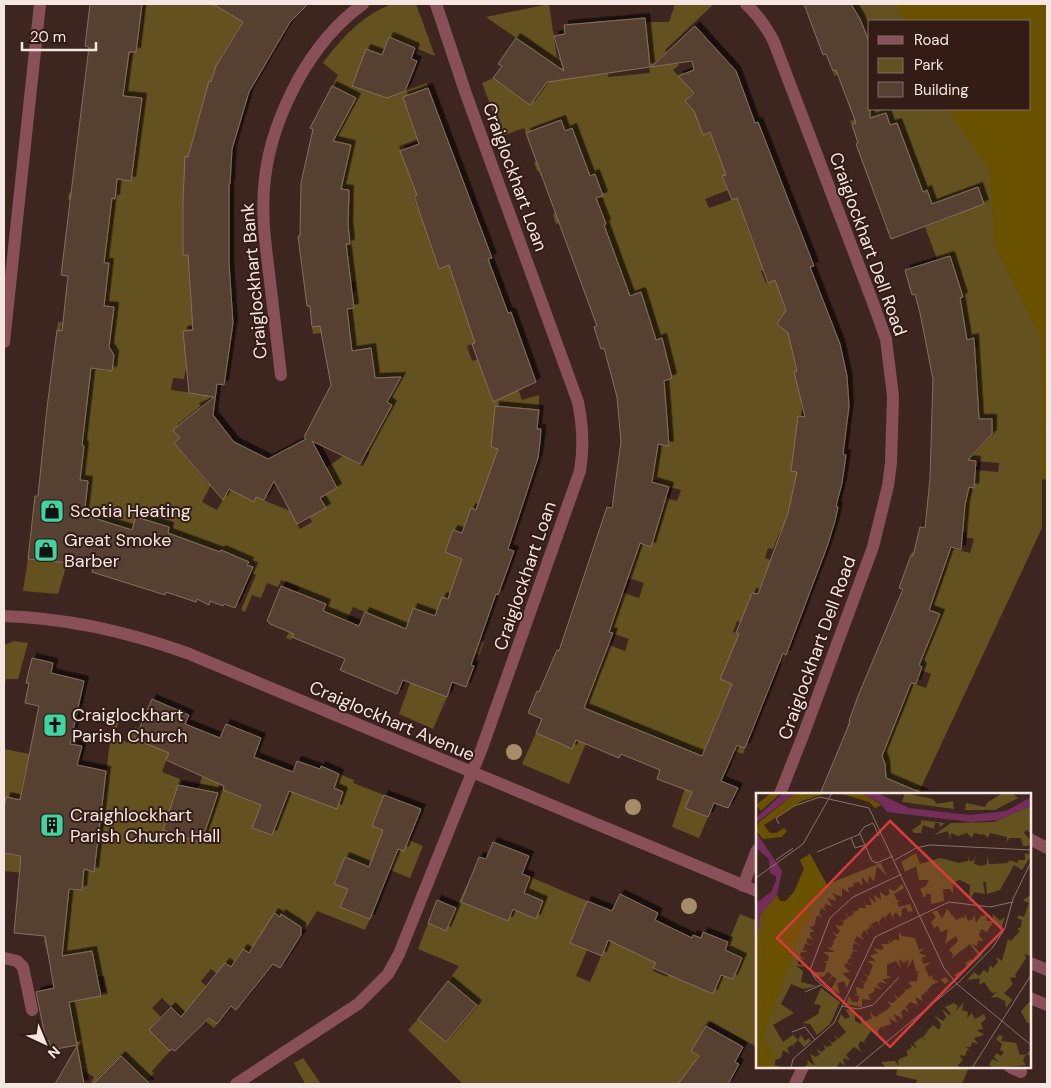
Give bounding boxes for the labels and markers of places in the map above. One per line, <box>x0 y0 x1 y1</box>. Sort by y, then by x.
shop icon: Scotia Heating <box>39 498 65 524</box>
place label: Scotia Heating <box>70 499 191 523</box>
place label: Great Smoke Barber <box>64 528 171 573</box>
shop icon: Great Smoke Barber <box>33 537 59 563</box>
place label: Craiglockhart Parish Church <box>72 703 188 748</box>
church icon: Craiglockhart Parish Church <box>42 712 68 738</box>
place label: Craighlockhart Parish Church Hall <box>70 803 220 848</box>
building icon: Craighlockhart Parish Church Hall <box>39 812 65 838</box>

